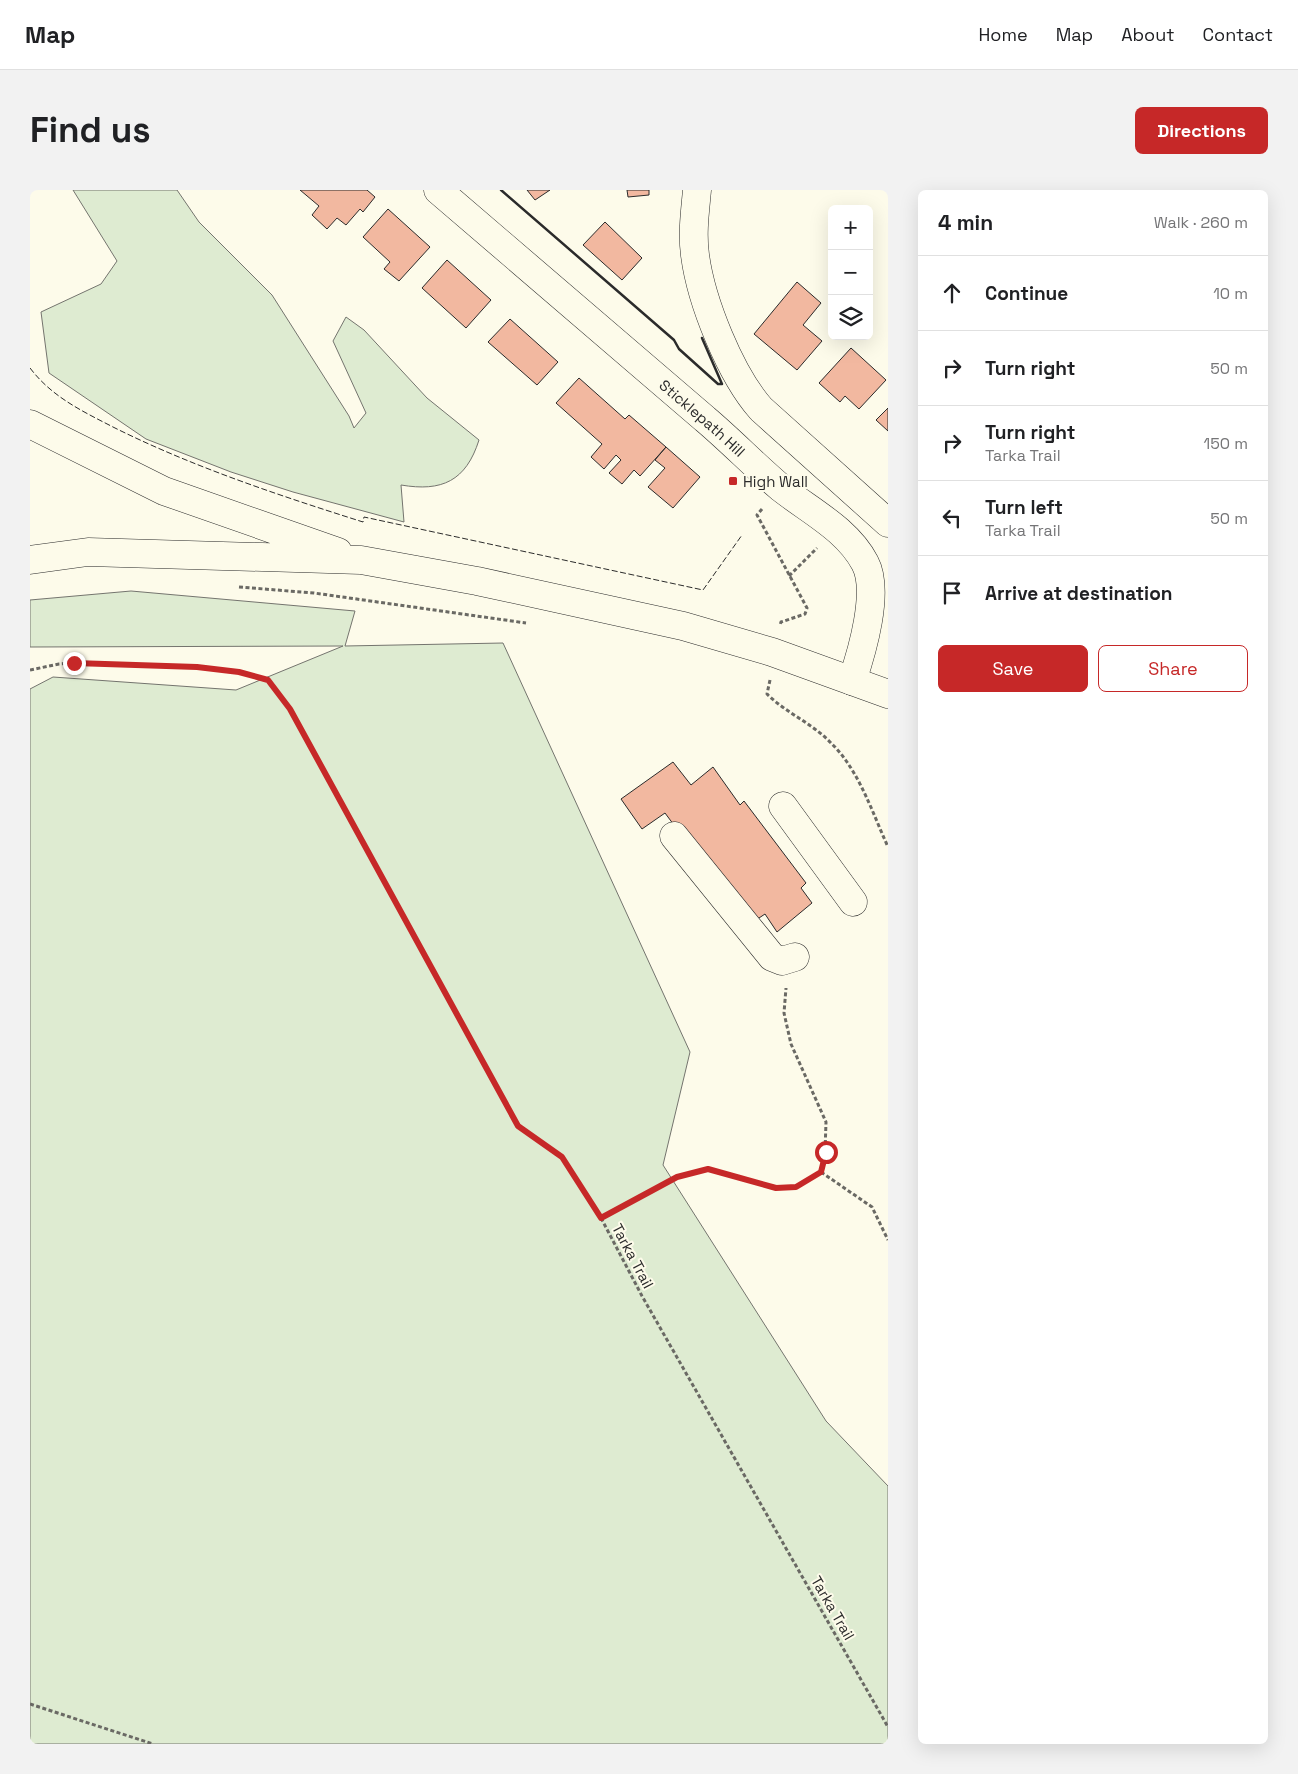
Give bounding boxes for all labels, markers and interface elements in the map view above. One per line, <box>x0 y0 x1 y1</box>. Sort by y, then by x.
text: Map <box>25 19 75 50</box>
text: Home <box>979 23 1028 46</box>
text: Map <box>1056 23 1093 46</box>
text: About <box>1121 23 1175 46</box>
text: Contact <box>1203 23 1273 46</box>
button: Directions <box>1135 107 1268 154</box>
text: Find us <box>30 108 151 152</box>
map controls <box>828 205 873 340</box>
button: + <box>828 205 873 250</box>
text: 4 min <box>938 209 993 236</box>
text: Walk · 260 m <box>1154 212 1248 233</box>
button: − <box>828 250 873 295</box>
icon: ahead <box>938 279 966 307</box>
text: Continue <box>985 281 1068 306</box>
text: 10 m <box>1213 283 1248 304</box>
button: layers <box>828 295 873 340</box>
icon: right <box>938 354 966 382</box>
text: Turn right <box>985 356 1075 381</box>
text: 50 m <box>1210 358 1248 379</box>
street label: Sticklepath Hill <box>656 375 749 460</box>
text: Turn right <box>985 420 1075 445</box>
icon: right <box>938 429 966 457</box>
text: 150 m <box>1204 433 1248 454</box>
text: Tarka Trail <box>985 445 1061 466</box>
place label: High Wall <box>743 472 808 491</box>
marker: High Wall <box>727 475 739 487</box>
text: Turn left <box>985 495 1063 520</box>
icon: left <box>938 504 966 532</box>
text: 50 m <box>1210 508 1248 529</box>
text: Tarka Trail <box>985 520 1061 541</box>
icon: arrive <box>938 579 966 607</box>
text: Arrive at destination <box>985 581 1173 606</box>
button: Save <box>938 645 1088 692</box>
button: Share <box>1098 645 1248 692</box>
route end <box>63 652 86 675</box>
route start <box>815 1141 838 1164</box>
street label: Tarka Trail <box>608 1220 658 1292</box>
street label: Tarka Trail <box>807 1573 859 1643</box>

